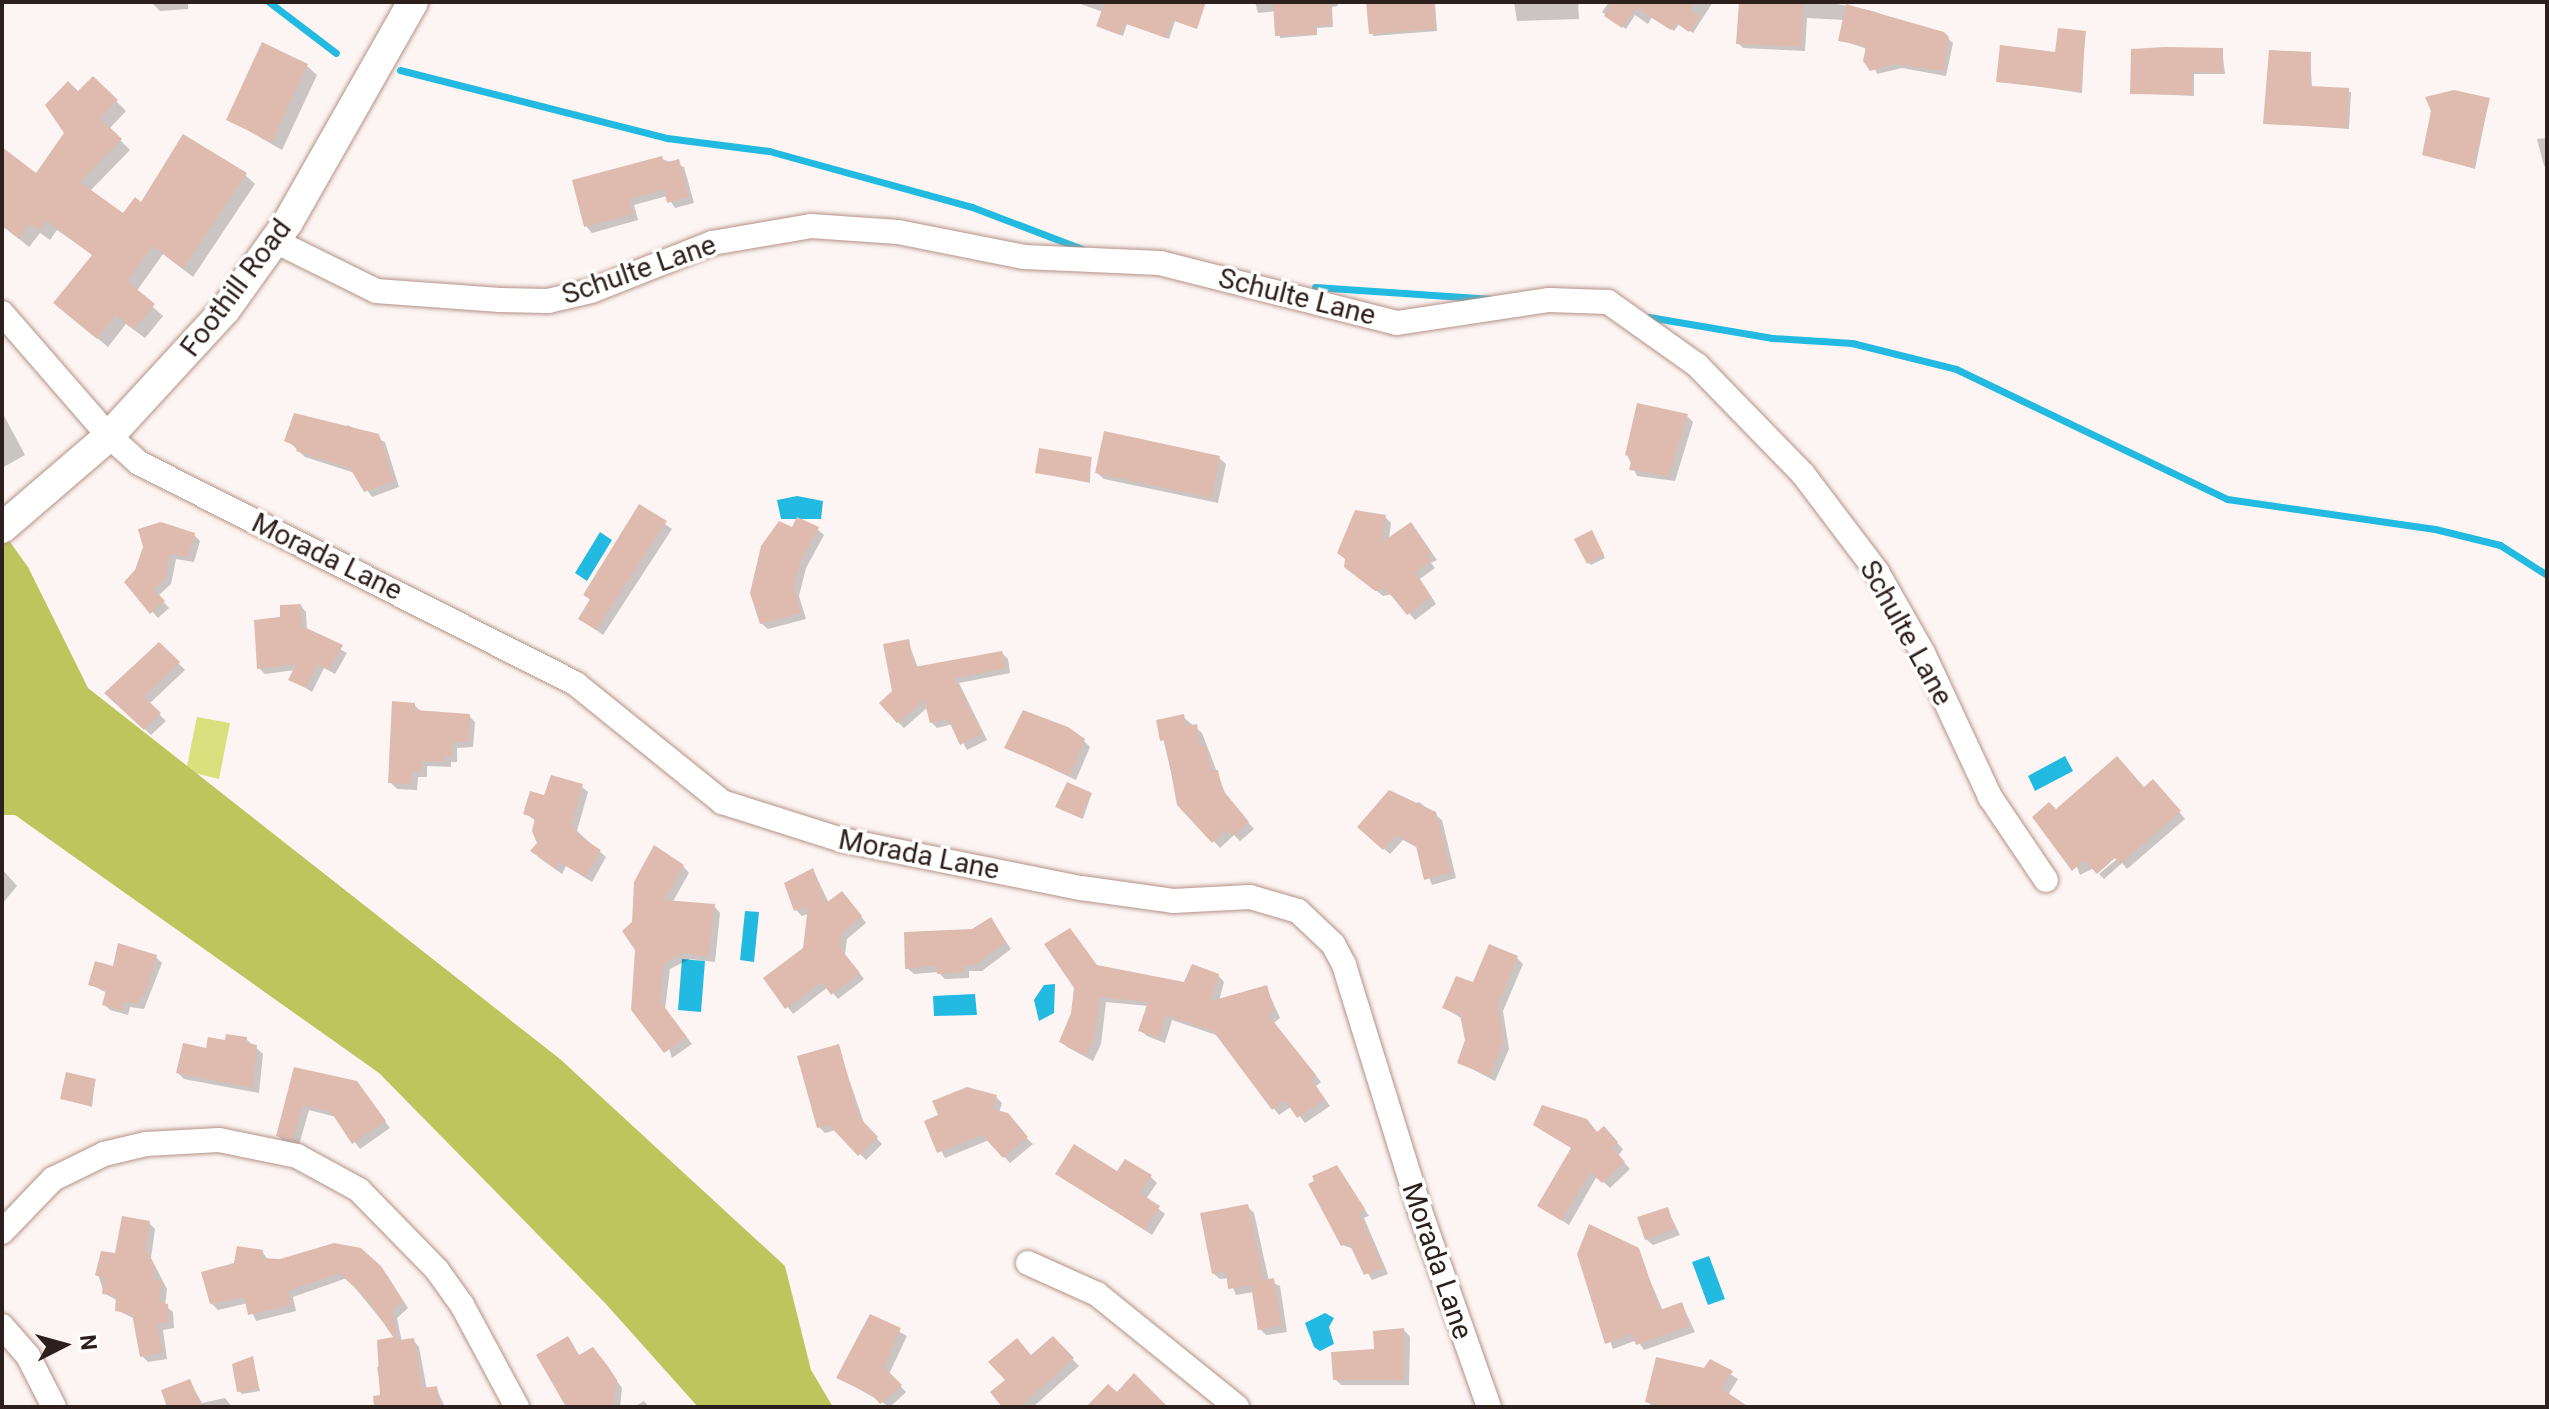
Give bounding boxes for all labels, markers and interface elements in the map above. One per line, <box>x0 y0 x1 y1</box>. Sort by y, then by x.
street label: Foothill Road <box>173 213 299 363</box>
street label: Schulte Lane <box>558 228 720 312</box>
street label: Schulte Lane <box>1215 261 1379 333</box>
street label: Morada Lane <box>246 506 408 608</box>
street label: Schulte Lane <box>1852 555 1960 711</box>
street label: Morada Lane <box>836 823 1002 887</box>
street label: Morada Lane <box>1395 1178 1479 1344</box>
north arrow <box>24 1305 104 1385</box>
text: N <box>75 1333 102 1351</box>

